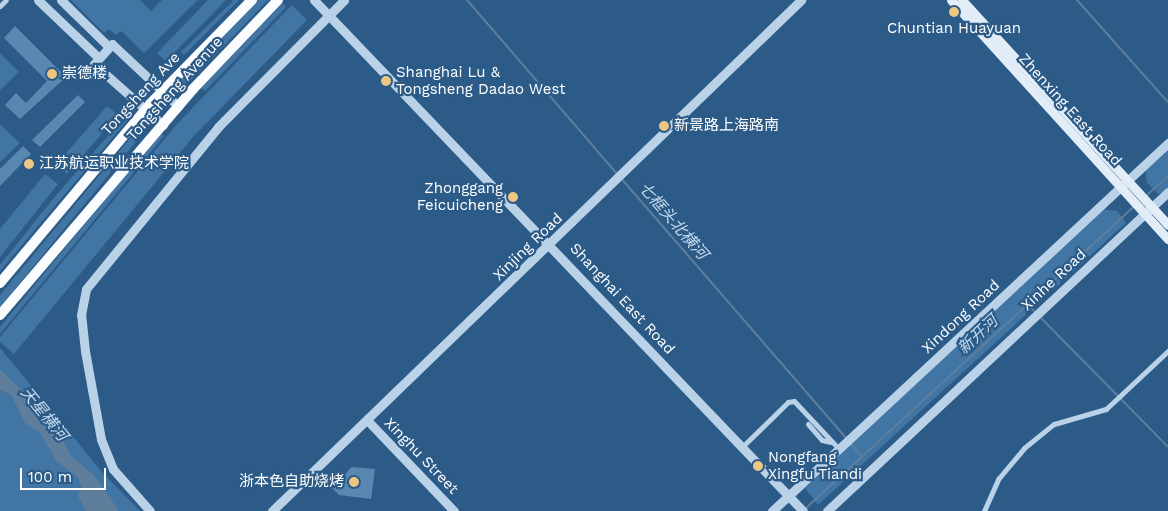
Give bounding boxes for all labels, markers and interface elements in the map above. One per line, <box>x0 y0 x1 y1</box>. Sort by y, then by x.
marker: Chuntian Huayuan <box>948 6 960 18</box>
place label: Chuntian Huayuan <box>887 20 1021 38</box>
street label: Tongsheng Avenue <box>123 33 227 145</box>
street label: Tongsheng Ave <box>98 48 184 140</box>
street label: Zhenxing East Road <box>1015 50 1125 170</box>
place label: Shanghai Lu & Tongsheng Dadao West <box>396 63 566 98</box>
place label: 崇德楼 <box>62 65 107 83</box>
marker: 崇德楼 <box>46 68 58 80</box>
marker: Shanghai Lu & Tongsheng Dadao West <box>380 75 392 87</box>
place label: 新景路上海路南 <box>674 117 779 135</box>
marker: 新景路上海路南 <box>658 120 670 132</box>
place label: 江苏航运职业技术学院 <box>39 155 189 173</box>
marker: 江苏航运职业技术学院 <box>23 158 35 170</box>
water label: 七框头北横河 <box>634 178 712 264</box>
place label: Zhonggang Feicuicheng <box>417 179 503 214</box>
marker: Zhonggang Feicuicheng <box>507 191 519 203</box>
street label: Xinjing Road <box>490 210 566 284</box>
street label: Shanghai East Road <box>566 240 678 358</box>
street label: Xinhe Road <box>1018 245 1090 315</box>
street label: Xindong Road <box>918 276 1004 358</box>
water label: 新开河 <box>954 312 1002 358</box>
water label: 天星横河 <box>16 383 72 445</box>
street label: Xinghu Street <box>380 414 462 498</box>
place label: Nongfang Xingfu Tiandi <box>768 448 863 483</box>
scale bar <box>22 458 109 490</box>
marker: Nongfang Xingfu Tiandi <box>752 460 764 472</box>
text: 100 m <box>28 468 72 486</box>
place label: 浙本色自助烧烤 <box>239 473 344 491</box>
marker: 浙本色自助烧烤 <box>348 476 360 488</box>

